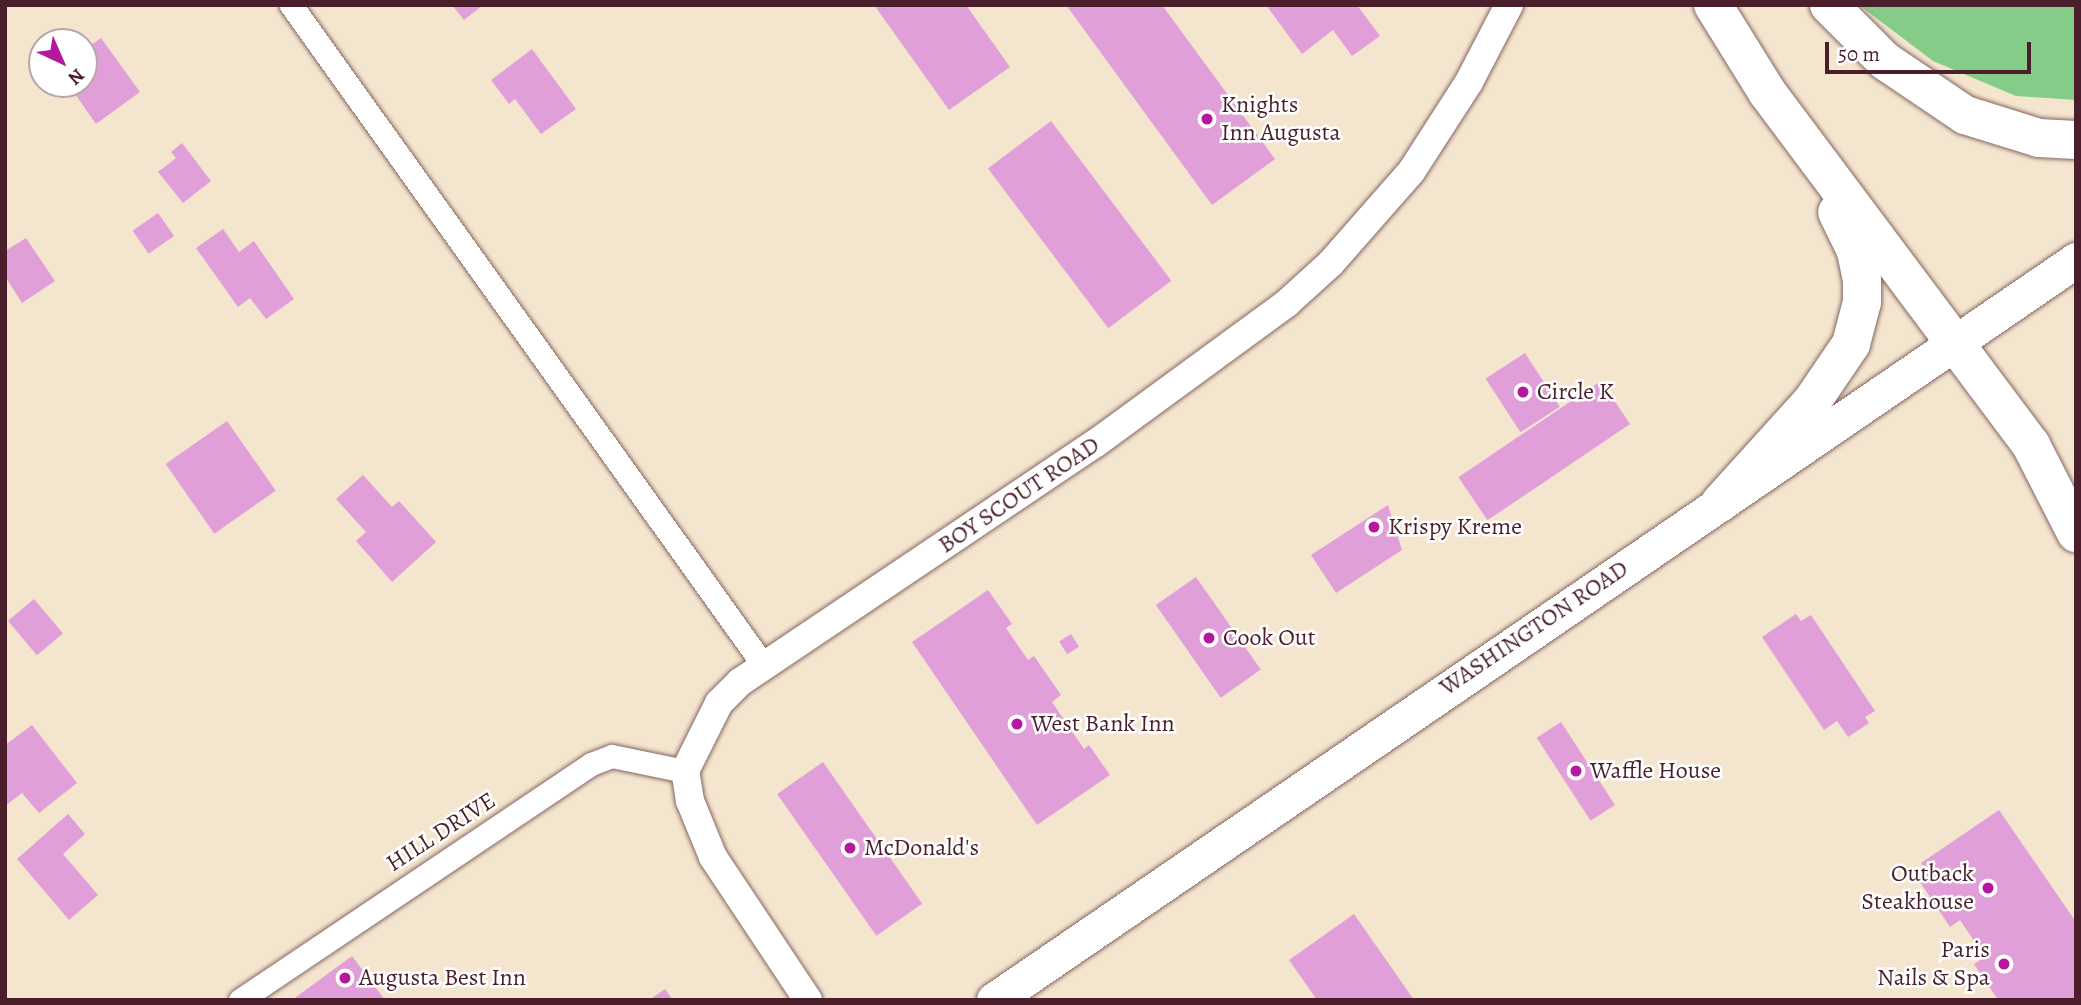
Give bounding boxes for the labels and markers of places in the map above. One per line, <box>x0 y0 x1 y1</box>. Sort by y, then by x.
place label: Knights Inn Augusta <box>1221 91 1341 147</box>
marker: Knights Inn Augusta <box>1199 111 1215 127</box>
place label: Circle K <box>1537 378 1614 406</box>
marker: Circle K <box>1515 384 1531 400</box>
place label: Krispy Kreme <box>1388 513 1522 541</box>
marker: Krispy Kreme <box>1366 519 1382 535</box>
place label: Cook Out <box>1223 624 1316 652</box>
marker: Cook Out <box>1201 630 1217 646</box>
place label: West Bank Inn <box>1031 710 1175 738</box>
marker: West Bank Inn <box>1009 716 1025 732</box>
place label: Waffle House <box>1590 757 1721 785</box>
marker: Waffle House <box>1568 763 1584 779</box>
place label: McDonald's <box>864 834 979 862</box>
marker: McDonald's <box>842 840 858 856</box>
place label: Outback Steakhouse <box>1861 860 1974 916</box>
marker: Outback Steakhouse <box>1980 880 1996 896</box>
place label: Paris Nails & Spa <box>1877 936 1990 992</box>
marker: Paris Nails & Spa <box>1996 956 2012 972</box>
place label: Augusta Best Inn <box>359 964 526 992</box>
marker: Augusta Best Inn <box>337 970 353 986</box>

